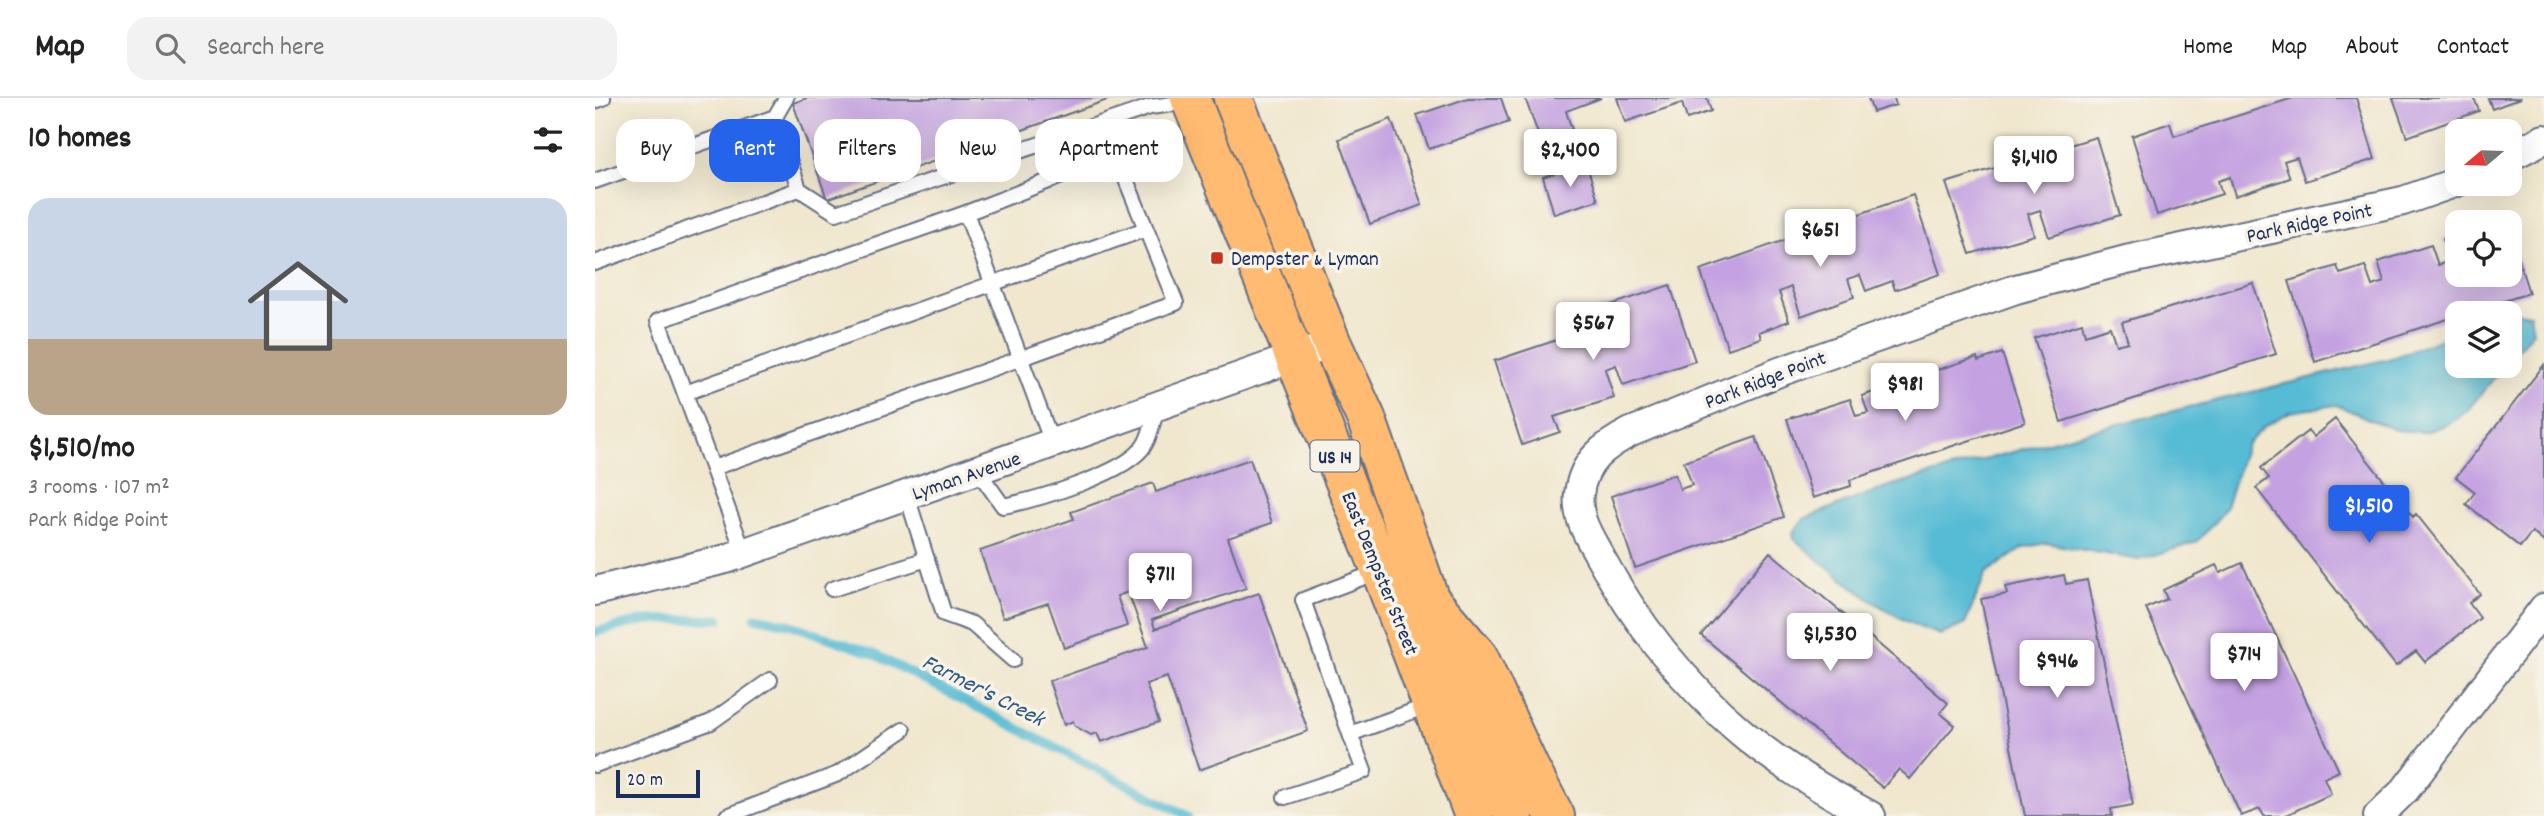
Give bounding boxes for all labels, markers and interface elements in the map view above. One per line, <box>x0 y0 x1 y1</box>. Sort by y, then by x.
search box <box>127 17 617 80</box>
text: Map <box>35 25 85 72</box>
icon: search <box>151 29 189 67</box>
text: Search here <box>207 30 325 67</box>
text: Home <box>2183 31 2233 65</box>
text: Map <box>2271 31 2307 65</box>
text: About <box>2345 31 2399 65</box>
text: Contact <box>2437 31 2509 65</box>
text: 10 homes <box>28 119 131 162</box>
chip: Buy <box>616 119 695 182</box>
chip: Rent <box>709 119 800 182</box>
chip: Filters <box>814 119 921 182</box>
chip: New <box>935 119 1021 182</box>
chip: Apartment <box>1035 119 1183 182</box>
north arrow <box>2445 119 2522 196</box>
map controls <box>2445 119 2522 378</box>
icon: filters <box>529 121 567 159</box>
pin: $2,400 <box>1513 130 1627 189</box>
text: $2,400 <box>1540 135 1600 168</box>
pin: $1,410 <box>1977 136 2091 196</box>
text: $1,410 <box>2010 142 2058 175</box>
street label: Park Ridge Point <box>2244 197 2376 253</box>
pin: $651 <box>1779 209 1861 269</box>
button: locate <box>2445 210 2522 287</box>
text: $651 <box>1801 215 1839 248</box>
icon: home <box>235 243 361 369</box>
place label: Dempster & Lyman <box>1231 246 1379 276</box>
marker: Dempster & Lyman <box>1209 250 1225 266</box>
button: layers <box>2445 301 2522 378</box>
pin: $567 <box>1552 302 1634 362</box>
text: $567 <box>1572 308 1614 341</box>
street label: Park Ridge Point <box>1701 345 1831 419</box>
pin: $981 <box>1864 364 1946 423</box>
text: $981 <box>1887 369 1923 402</box>
text: $1,510/mo <box>28 429 135 472</box>
road number: US 14 <box>1311 440 1359 472</box>
street label: Lyman Avenue <box>909 445 1025 510</box>
text: 3 rooms · 107 m² <box>28 472 170 505</box>
pin: $1,510 <box>2312 486 2426 545</box>
street label: East Dempster Street <box>1332 488 1425 661</box>
text: $1,510 <box>2344 491 2394 524</box>
text: Park Ridge Point <box>28 505 168 538</box>
pin: $711 <box>1119 554 1201 613</box>
text: $711 <box>1145 559 1175 592</box>
pin: $1,530 <box>1773 614 1887 673</box>
text: $1,530 <box>1803 619 1857 652</box>
pin: $714 <box>2203 634 2285 693</box>
text: $714 <box>2226 639 2262 672</box>
pin: $946 <box>2016 640 2098 700</box>
text: $946 <box>2035 646 2079 679</box>
water label: Farmer's Creek <box>916 647 1051 738</box>
scale bar <box>616 767 700 799</box>
text: 20 m <box>627 768 663 795</box>

